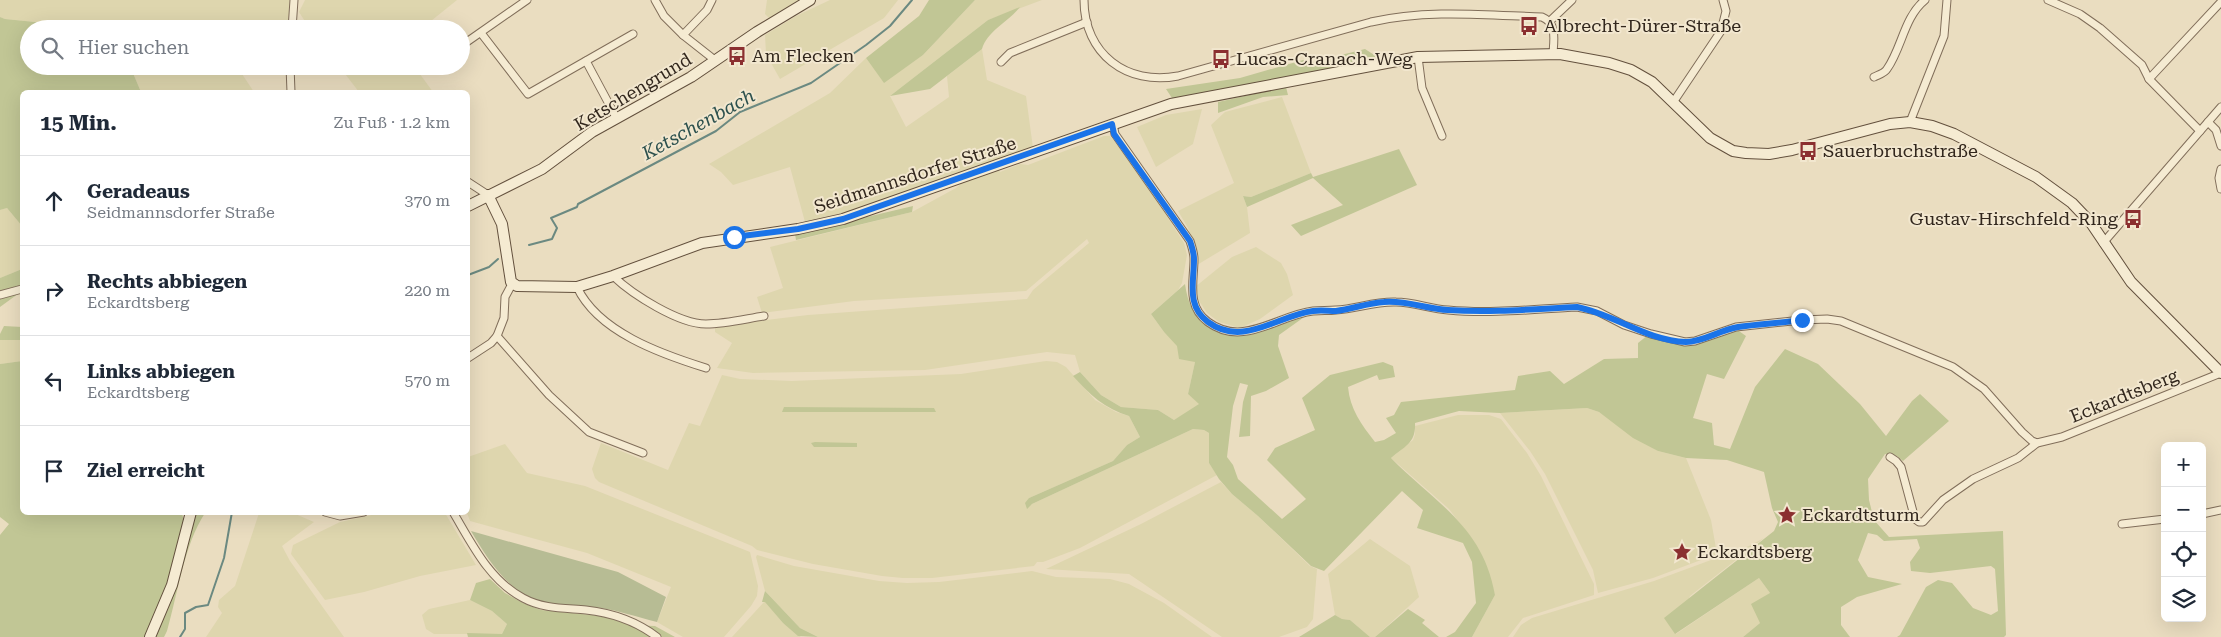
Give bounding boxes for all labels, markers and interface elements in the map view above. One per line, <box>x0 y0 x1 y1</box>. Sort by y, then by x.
bus stop icon: Albrecht-Dürer-Straße <box>1518 15 1540 37</box>
place label: Albrecht-Dürer-Straße <box>1544 15 1741 36</box>
search box <box>20 20 470 75</box>
icon: search <box>38 34 66 62</box>
text: Hier suchen <box>78 36 189 59</box>
bus stop icon: Am Flecken <box>726 45 748 67</box>
place label: Am Flecken <box>752 45 855 66</box>
street label: Ketschengrund <box>570 48 696 135</box>
bus stop icon: Lucas-Cranach-Weg <box>1210 48 1232 70</box>
place label: Lucas-Cranach-Weg <box>1236 48 1413 69</box>
water label: Ketschenbach <box>637 84 759 165</box>
text: 15 Min. <box>40 111 117 135</box>
text: Zu Fuß · 1.2 km <box>333 113 450 132</box>
street label: Seidmannsdorfer Straße <box>811 132 1019 217</box>
bus stop icon: Sauerbruchstraße <box>1797 140 1819 162</box>
place label: Sauerbruchstraße <box>1823 140 1978 161</box>
text: Geradeaus <box>87 180 190 203</box>
icon: ahead <box>40 187 68 215</box>
text: 370 m <box>404 191 450 210</box>
text: Seidmannsdorfer Straße <box>87 203 275 222</box>
place label: Gustav-Hirschfeld-Ring <box>1910 208 2119 229</box>
bus stop icon: Gustav-Hirschfeld-Ring <box>2122 208 2144 230</box>
route start <box>723 226 746 249</box>
text: Rechts abbiegen <box>87 270 247 293</box>
icon: right <box>40 277 68 305</box>
text: 220 m <box>404 281 450 300</box>
text: Eckardtsberg <box>87 293 189 312</box>
route end <box>1791 309 1814 332</box>
text: Links abbiegen <box>87 360 235 383</box>
street label: Eckardtsberg <box>2067 364 2182 427</box>
icon: left <box>40 367 68 395</box>
text: 570 m <box>404 371 450 390</box>
text: Eckardtsberg <box>87 383 189 402</box>
map controls <box>2161 442 2206 622</box>
button: + <box>2161 442 2206 487</box>
icon: arrive <box>40 457 68 485</box>
text: Ziel erreicht <box>87 459 205 482</box>
button: − <box>2161 487 2206 532</box>
place icon: Eckardtsturm <box>1776 504 1798 526</box>
place label: Eckardtsturm <box>1802 504 1920 525</box>
button: locate <box>2161 532 2206 577</box>
place icon: Eckardtsberg <box>1671 541 1693 563</box>
place label: Eckardtsberg <box>1697 541 1813 562</box>
button: layers <box>2161 577 2206 622</box>

